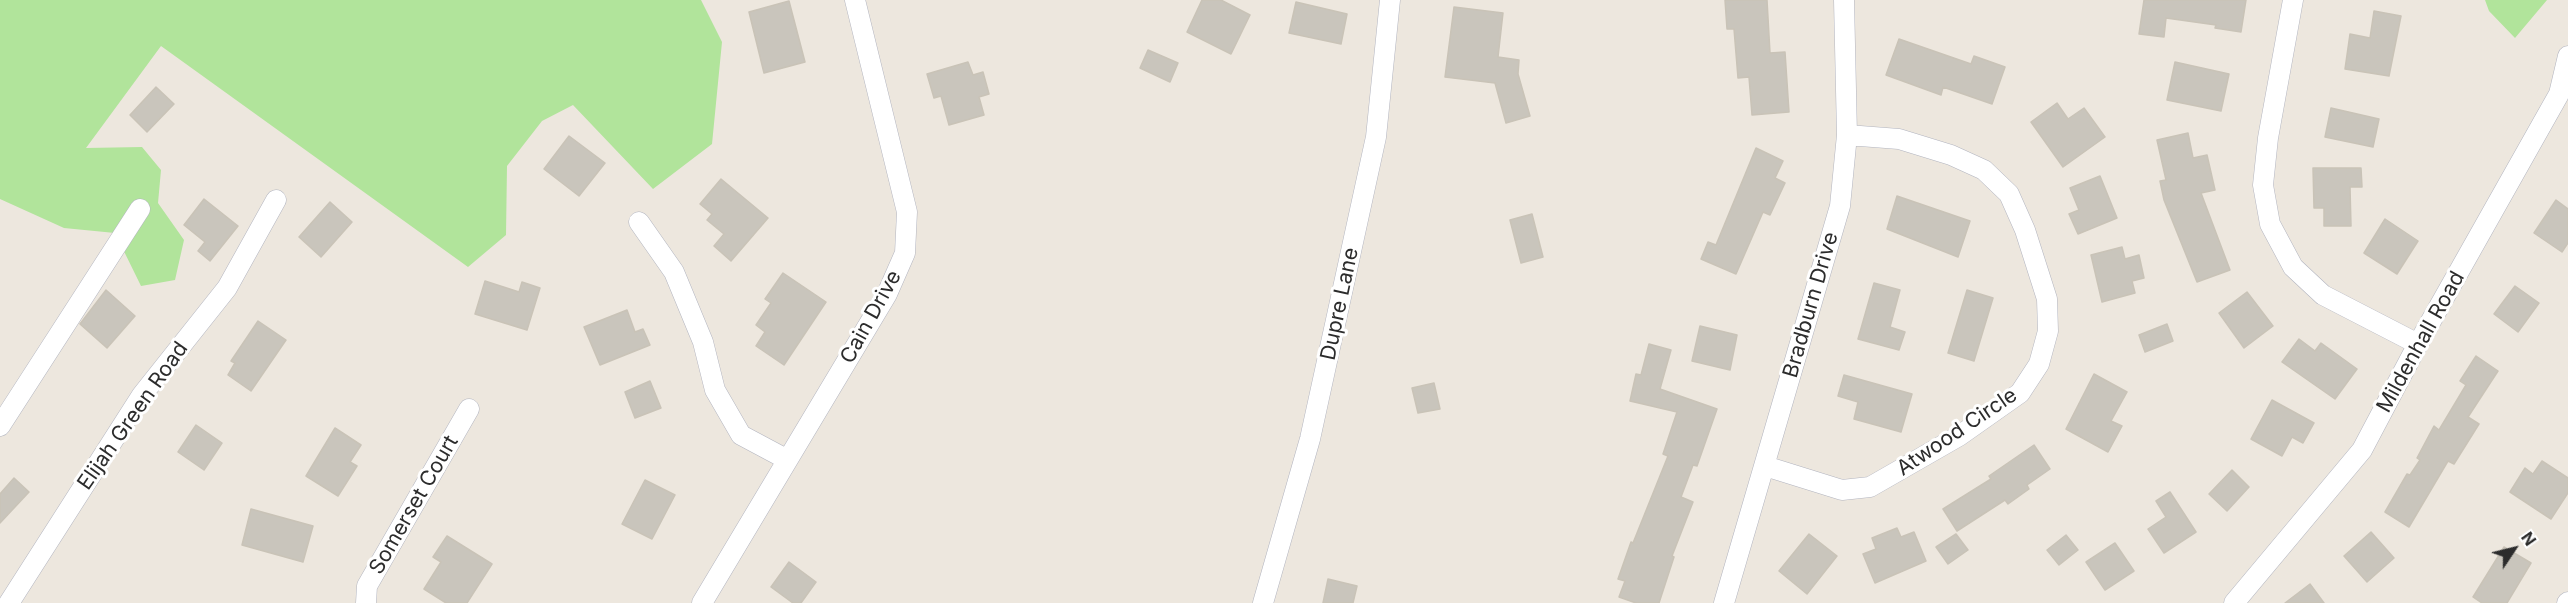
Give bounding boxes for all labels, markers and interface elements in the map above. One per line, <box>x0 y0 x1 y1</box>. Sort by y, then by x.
street label: Bradburn Drive <box>1778 229 1844 381</box>
street label: Dupre Lane <box>1316 245 1364 363</box>
street label: Cain Drive <box>835 266 907 368</box>
street label: Mildenhall Road <box>2372 267 2470 417</box>
street label: Elijah Green Road <box>73 337 193 495</box>
street label: Atwood Circle <box>1892 383 2022 481</box>
street label: Somerset Court <box>364 431 464 579</box>
north arrow <box>2484 519 2544 579</box>
text: N <box>2517 528 2540 549</box>

